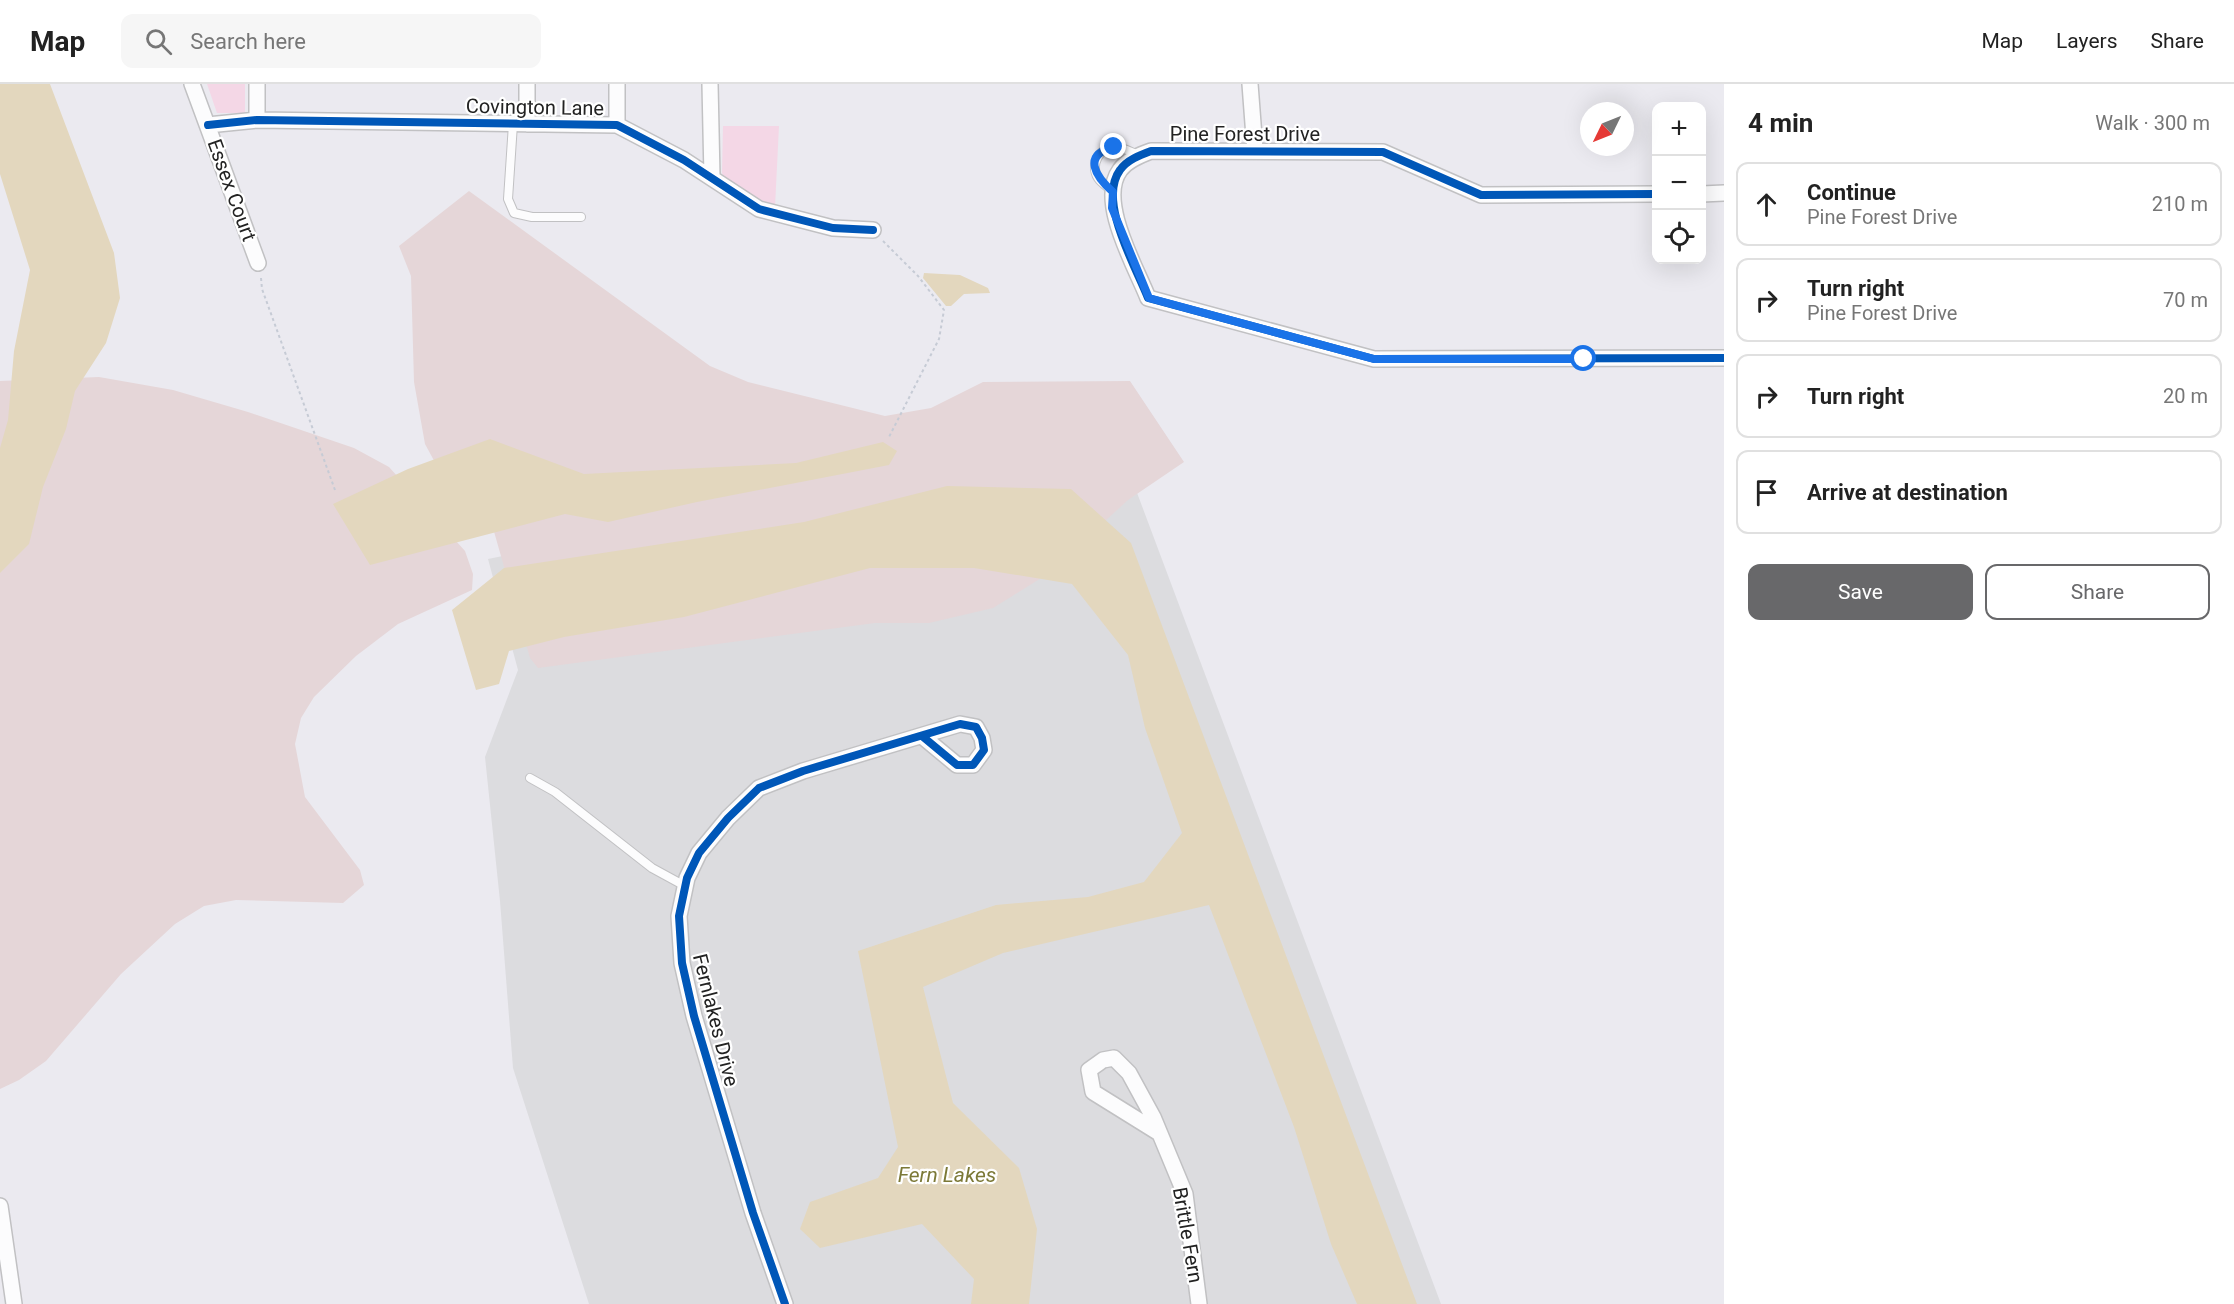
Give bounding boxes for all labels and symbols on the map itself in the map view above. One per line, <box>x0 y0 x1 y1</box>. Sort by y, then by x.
street label: Covington Lane <box>466 94 604 120</box>
north arrow <box>1580 102 1634 156</box>
street label: Pine Forest Drive <box>1170 122 1320 146</box>
route end <box>1100 133 1126 159</box>
street label: Essex Court <box>202 136 262 244</box>
route start <box>1570 345 1596 371</box>
street label: Fernlakes Drive <box>688 951 744 1089</box>
water label: Fern Lakes <box>898 1163 996 1187</box>
street label: Brittle Fern <box>1168 1185 1208 1285</box>

